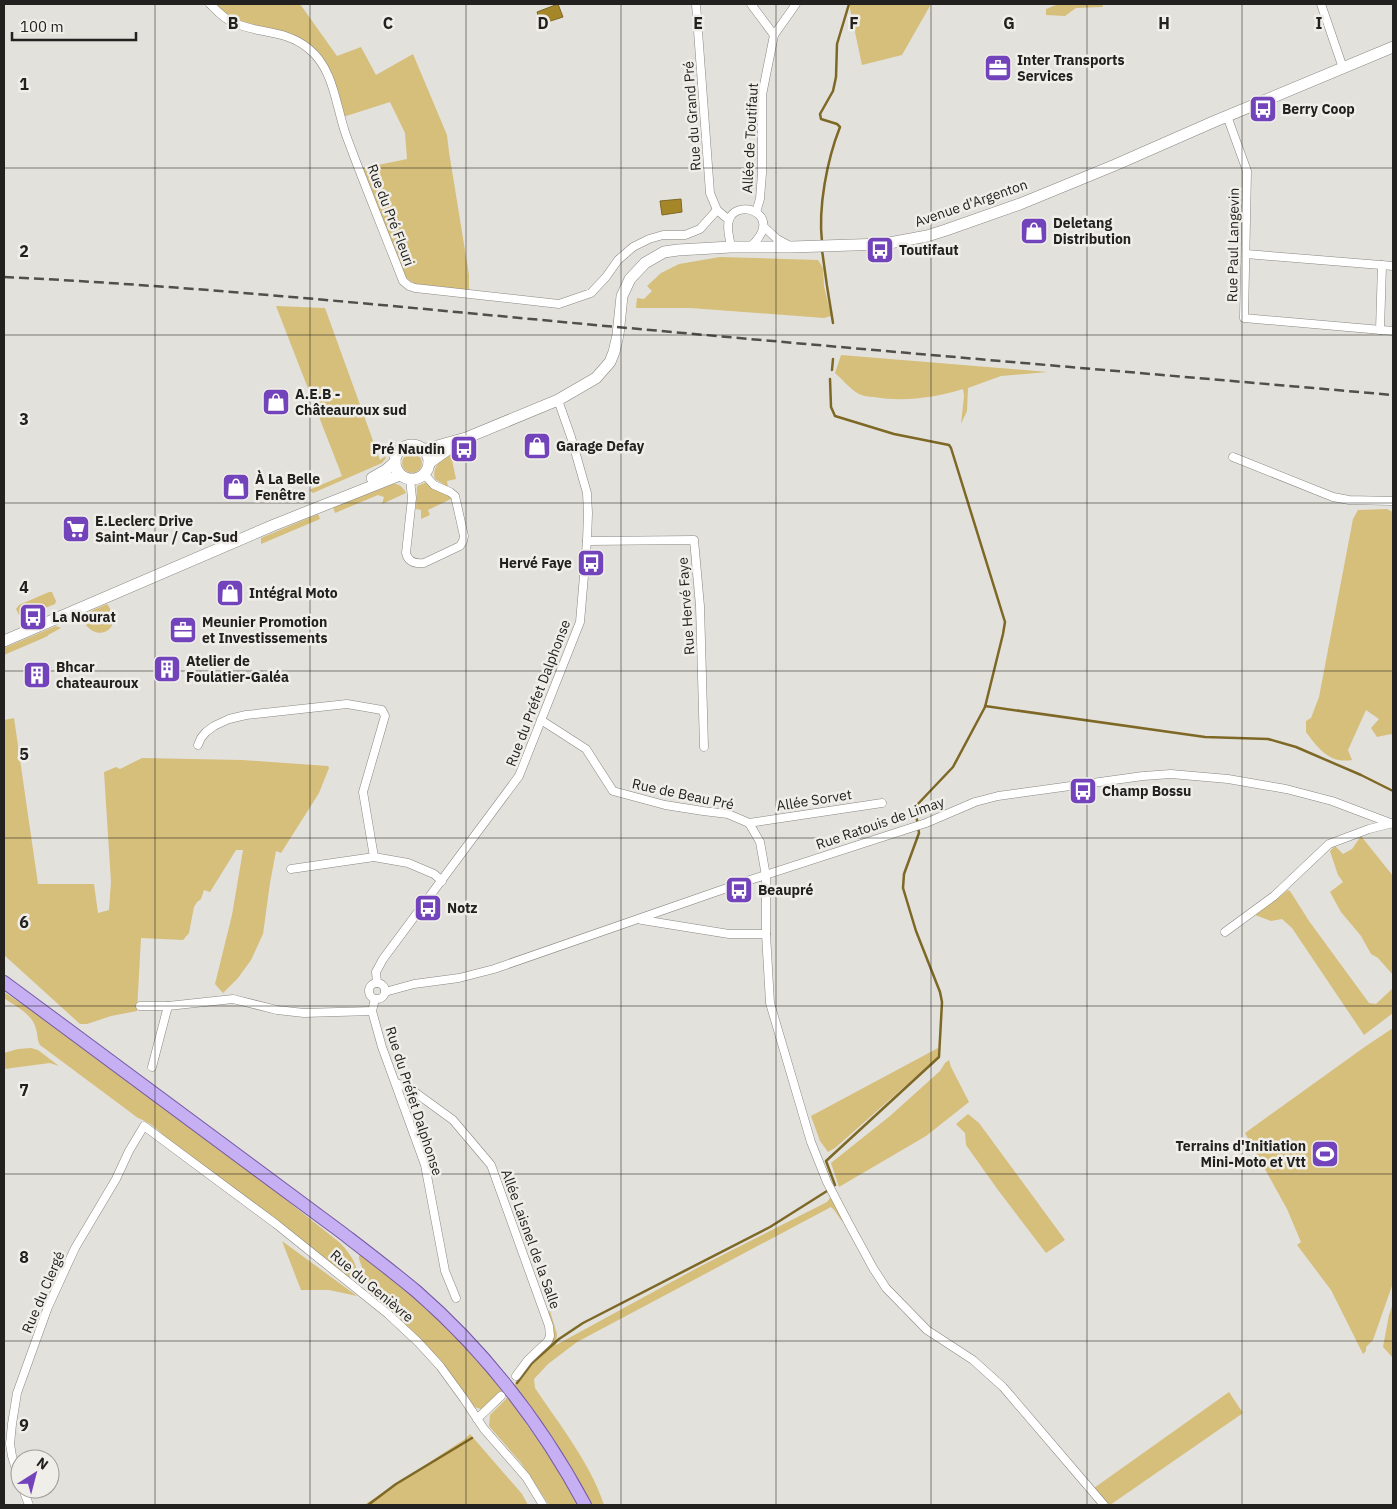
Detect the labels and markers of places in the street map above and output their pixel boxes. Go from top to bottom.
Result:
place label: Inter Transports Services [1017,51,1124,85]
office icon: Inter Transports Services [983,53,1013,83]
bus stop icon: Berry Coop [1248,94,1278,124]
place label: Berry Coop [1282,100,1355,118]
place label: Deletang Distribution [1053,214,1131,248]
shop icon: Deletang Distribution [1019,216,1049,246]
bus stop icon: Toutifaut [865,235,895,265]
place label: Toutifaut [899,241,959,259]
place label: A.E.B - Châteauroux sud [295,385,407,419]
shop icon: A.E.B - Châteauroux sud [261,387,291,417]
shop icon: Garage Defay [522,431,552,461]
bus stop icon: Pré Naudin [449,434,479,464]
place label: Garage Defay [556,437,645,455]
place label: Pré Naudin [372,440,445,458]
place label: À La Belle Fenêtre [255,469,320,504]
shop icon: À La Belle Fenêtre [221,472,251,502]
place label: E.Leclerc Drive Saint-Maur / Cap-Sud [95,512,238,546]
supermarket icon: E.Leclerc Drive Saint-Maur / Cap-Sud [61,514,91,544]
bus stop icon: Hervé Faye [576,548,606,578]
place label: Hervé Faye [499,554,572,572]
shop icon: Intégral Moto [215,578,245,608]
place label: Intégral Moto [249,584,338,602]
bus stop icon: La Nourat [18,602,48,632]
place label: La Nourat [52,608,116,626]
place label: Meunier Promotion et Investissements [202,613,327,647]
office icon: Meunier Promotion et Investissements [168,615,198,645]
place label: Atelier de Foulatier-Galéa [186,652,289,686]
building icon: Atelier de Foulatier-Galéa [152,654,182,684]
place label: Bhcar chateauroux [56,658,139,692]
building icon: Bhcar chateauroux [22,660,52,690]
bus stop icon: Champ Bossu [1068,776,1098,806]
place label: Champ Bossu [1102,782,1191,800]
bus stop icon: Beaupré [724,875,754,905]
place label: Beaupré [758,881,814,899]
bus stop icon: Notz [413,893,443,923]
place label: Notz [447,899,478,917]
place label: Terrains d'Initiation Mini-Moto et Vtt [1176,1137,1306,1171]
sports icon: Terrains d'Initiation Mini-Moto et Vtt [1310,1139,1340,1169]

